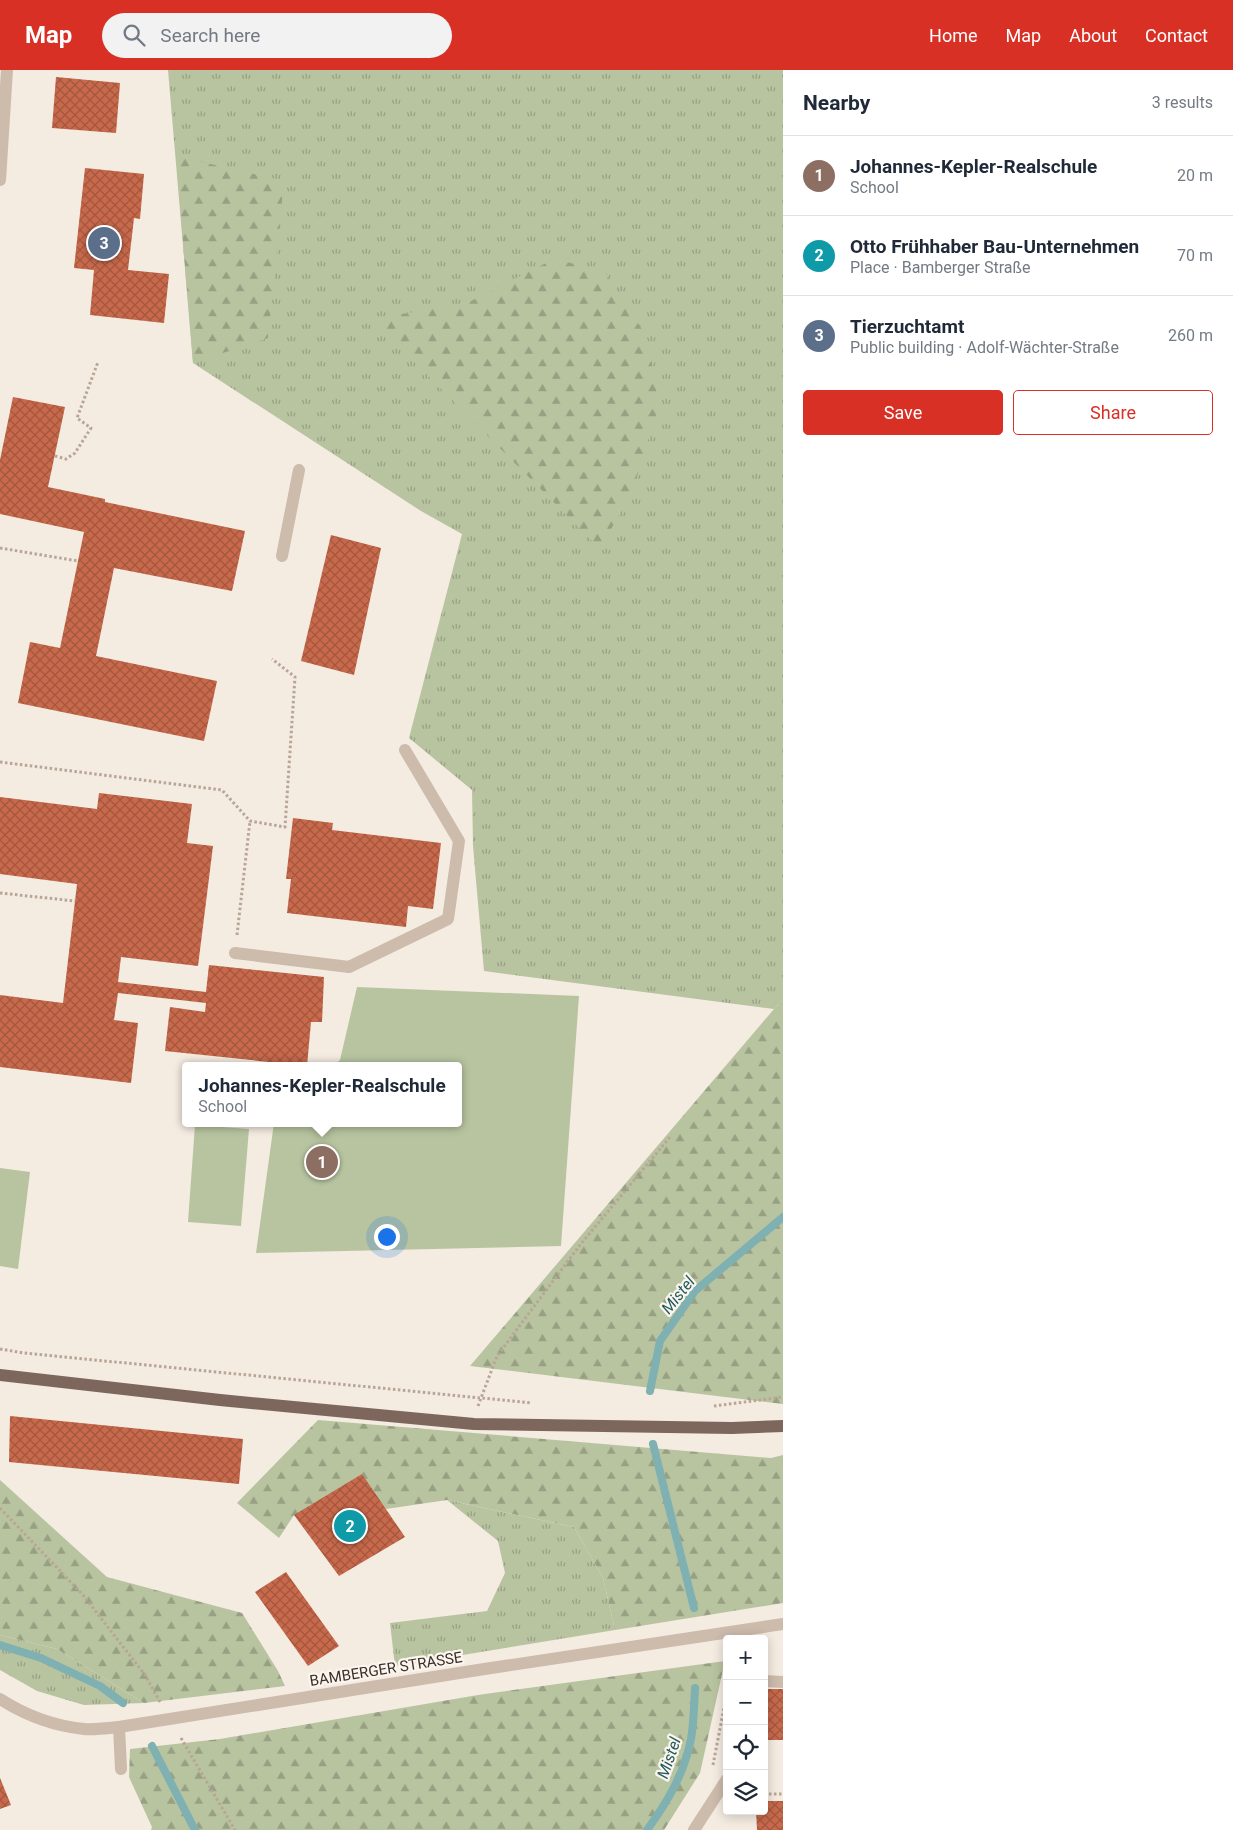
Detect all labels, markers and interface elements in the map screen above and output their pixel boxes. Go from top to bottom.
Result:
search box [102,13,452,58]
text: Map [25,21,72,49]
icon: search [120,21,148,49]
text: Search here [160,24,260,47]
text: Home [929,25,978,46]
text: Map [1006,25,1041,46]
text: About [1069,25,1117,46]
text: Contact [1145,25,1208,46]
text: Nearby [803,91,870,115]
text: 3 results [1152,93,1213,112]
text: Johannes-Kepler-Realschule [850,155,1097,178]
text: 1 [814,166,824,185]
text: 20 m [1177,166,1213,185]
text: School [850,178,899,197]
pin: 3 [88,224,120,262]
text: Otto Frühhaber Bau-Unternehmen [850,235,1139,258]
text: 2 [814,246,824,265]
text: 70 m [1177,246,1213,265]
text: Place · Bamberger Straße [850,258,1031,277]
text: Tierzuchtamt [850,315,964,338]
text: 3 [814,326,824,345]
text: 260 m [1168,326,1213,345]
text: Public building · Adolf-Wächter-Straße [850,338,1119,357]
button: Save [803,390,1003,435]
button: Share [1013,390,1213,435]
popup [182,1062,462,1127]
text: Johannes-Kepler-Realschule [198,1074,446,1097]
text: School [198,1097,247,1116]
pin: 1 [306,1143,338,1181]
your location [374,1224,400,1250]
water label: Mistel [657,1272,699,1317]
pin: 2 [334,1507,366,1545]
map controls [723,1635,768,1815]
button: + [723,1635,768,1680]
street label: BAMBERGER STRASSE [308,1648,464,1690]
button: − [723,1680,768,1725]
button: locate [723,1725,768,1770]
water label: Mistel [653,1735,685,1781]
button: layers [723,1770,768,1815]

